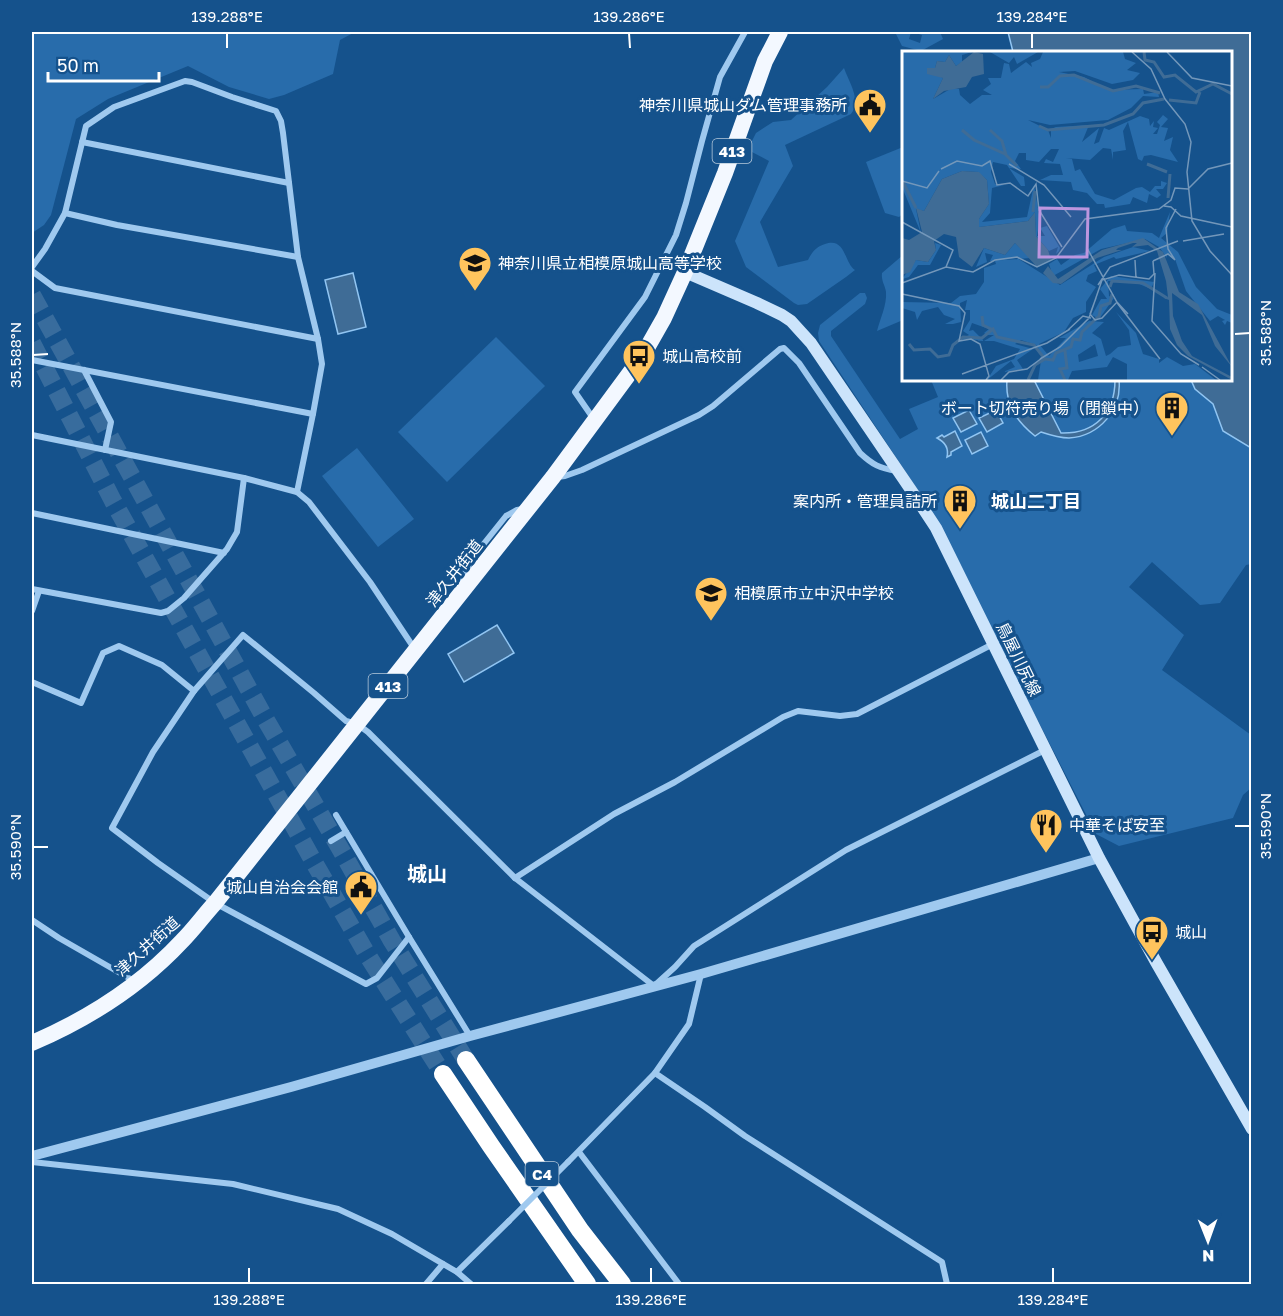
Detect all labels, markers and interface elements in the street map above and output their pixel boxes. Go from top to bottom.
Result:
text: 139.288°E [191,7,263,25]
text: 139.286°E [593,7,665,25]
text: 139.284°E [997,7,1067,25]
scale bar [48,45,159,83]
inset map [902,51,1232,381]
text: 50 m [57,54,99,76]
public building icon: 神奈川県城山ダム管理事務所 [852,87,888,134]
place label: 神奈川県城山ダム管理事務所 [639,95,847,115]
road number: 413 [712,139,752,163]
school or university icon: 神奈川県立相模原城山高等学校 [457,245,493,292]
place label: 神奈川県立相模原城山高等学校 [498,253,722,273]
text: 35.588°N [1256,300,1274,366]
text: 35.588°N [6,322,24,388]
bus stop icon: 城山高校前 [621,338,657,385]
place label: 城山高校前 [662,346,742,366]
building icon: ボート切符売り場（閉鎖中） [1154,390,1190,437]
place label: ボート切符売り場（閉鎖中） [941,398,1149,418]
building icon: 案内所・管理員詰所 [942,483,978,530]
district label: 城山二丁目 [991,490,1081,512]
place label: 案内所・管理員詰所 [793,491,937,511]
street label: 津久井街道 [421,535,487,611]
school or university icon: 相模原市立中沢中学校 [693,575,729,622]
place label: 相模原市立中沢中学校 [734,583,894,603]
street label: 鳥屋川尻線 [992,619,1046,699]
road number: 413 [368,674,408,698]
text: 35.590°N [1256,793,1274,859]
restaurant icon: 中華そば安至 [1028,807,1064,854]
text: 35.590°N [6,814,24,880]
place label: 中華そば安至 [1069,815,1165,835]
district label: 城山 [407,861,447,885]
public building icon: 城山自治会会館 [343,869,379,916]
place label: 城山自治会会館 [226,877,338,897]
street label: 津久井街道 [111,912,183,980]
bus stop icon: 城山 [1134,914,1170,961]
place label: 城山 [1175,922,1207,942]
road number: C4 [526,1162,558,1186]
north arrow [1178,1211,1238,1271]
text: N [1202,1246,1215,1266]
text: 139.288°E [213,1290,285,1308]
text: 139.286°E [615,1290,687,1308]
text: 139.284°E [1018,1290,1088,1308]

